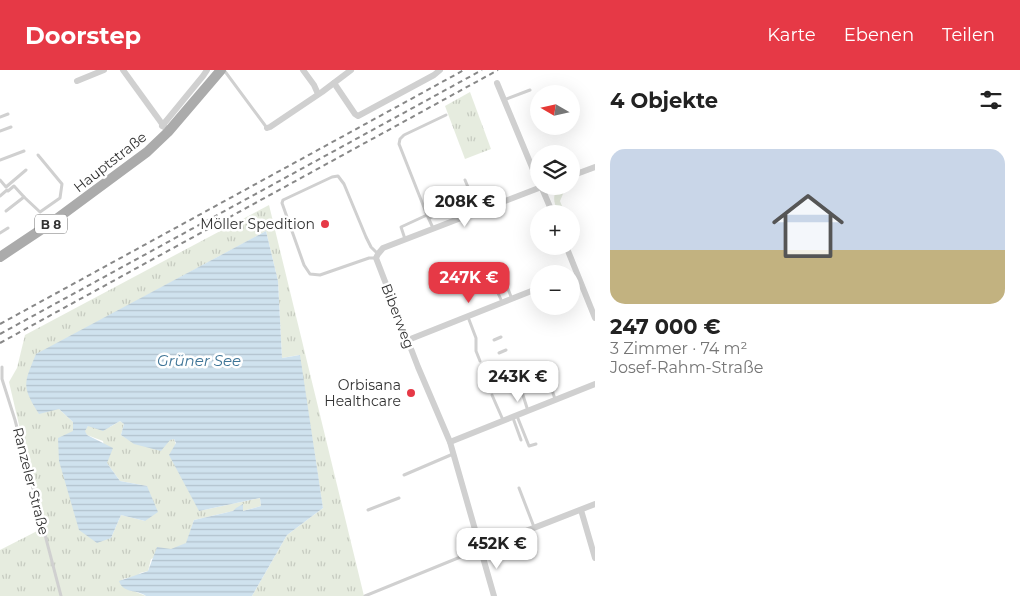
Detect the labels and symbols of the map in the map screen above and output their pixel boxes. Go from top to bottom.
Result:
north arrow [530,85,580,135]
street label: Hauptstraße [70,128,150,196]
pin: 208K € [424,186,506,228]
road number: B 8 [35,214,67,234]
place label: Möller Spedition [200,215,315,233]
marker: Möller Spedition [319,218,331,230]
pin: 247K € [428,262,510,304]
street label: Biberweg [377,281,419,351]
water label: Grüner See [157,351,241,370]
pin: 243K € [477,360,559,403]
place label: Orbisana Healthcare [324,376,401,410]
marker: Orbisana Healthcare [405,387,417,399]
street label: Ranzeler Straße [9,425,53,537]
pin: 452K € [456,528,538,570]

